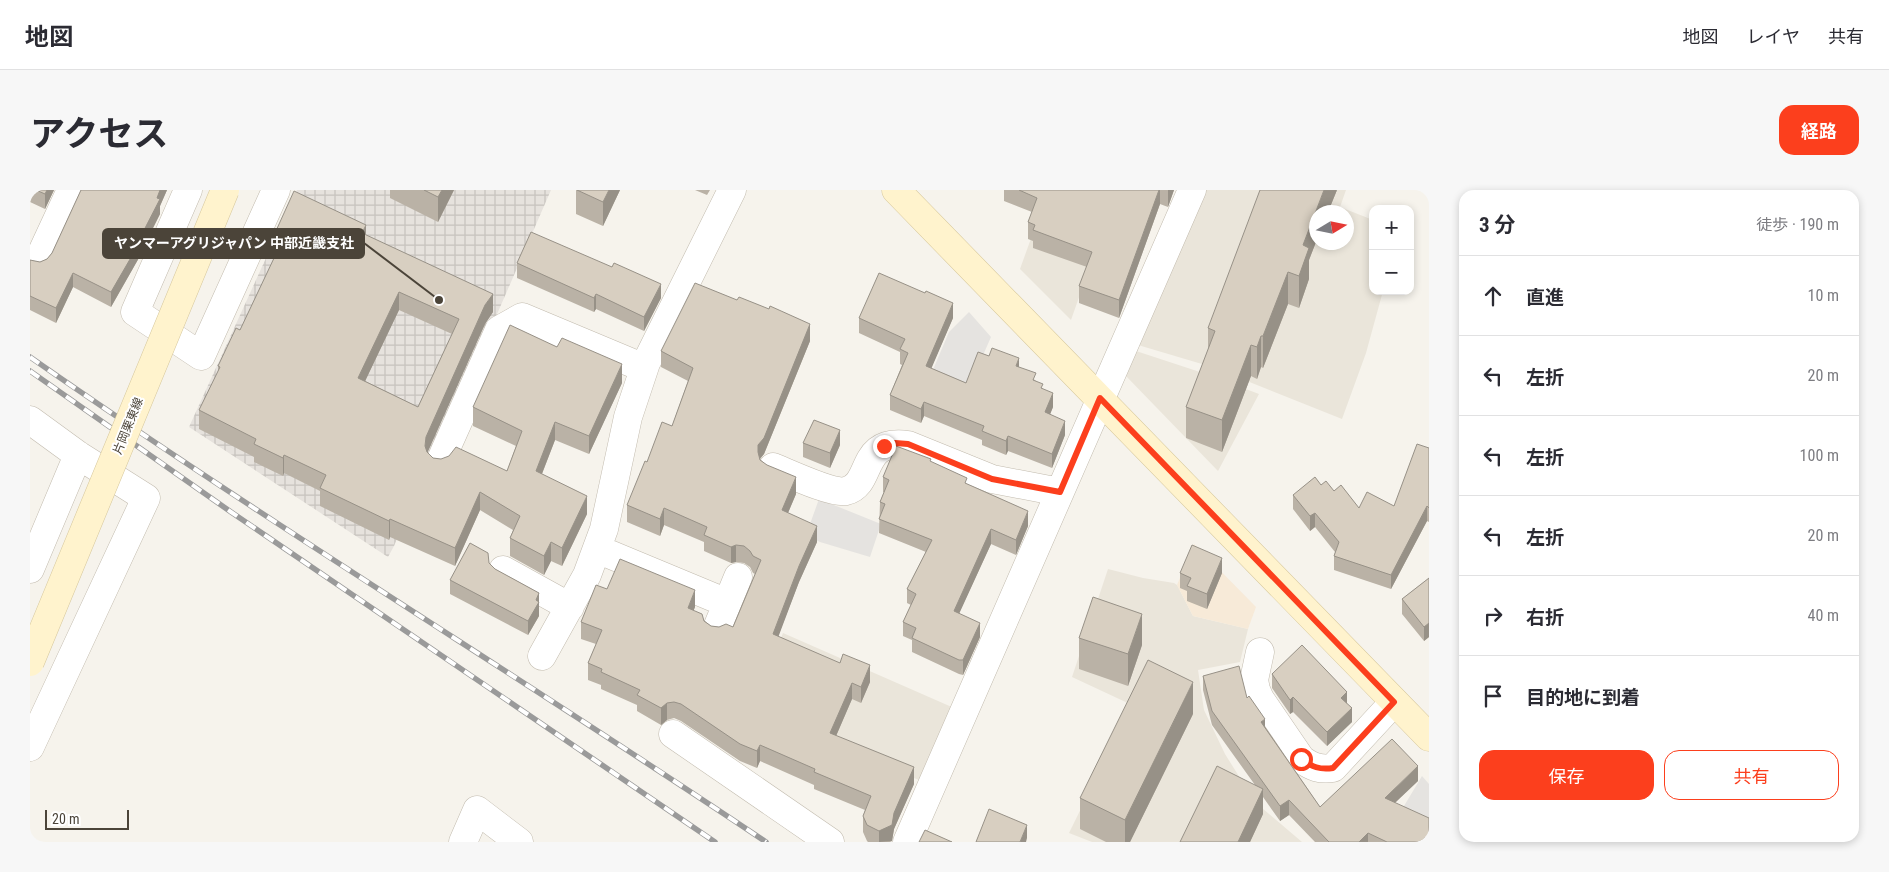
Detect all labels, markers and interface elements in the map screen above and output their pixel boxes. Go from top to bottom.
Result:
text: 地図 [25,23,73,51]
text: 地図 [1683,26,1719,47]
text: レイヤ [1747,26,1800,47]
text: 共有 [1828,26,1864,47]
button: 経路 [1779,105,1859,155]
text: アクセス [30,114,168,155]
north arrow [1309,205,1354,250]
map controls [1369,205,1414,295]
button: + [1369,205,1414,250]
text: 3 分 [1479,213,1515,237]
text: 徒歩 · 190 m [1756,215,1839,234]
callout: ヤンマーアグリジャパン 中部近畿支社 [103,229,364,258]
text: ヤンマーアグリジャパン 中部近畿支社 [114,235,354,251]
button: − [1369,250,1414,295]
icon: ahead [1479,282,1507,310]
text: 直進 [1526,286,1564,309]
text: 10 m [1807,286,1839,305]
icon: left [1479,362,1507,390]
text: 左折 [1526,366,1564,389]
text: 20 m [1807,366,1839,385]
street label: 片岡栗東線 [110,396,146,456]
route end [873,435,896,458]
icon: left [1479,442,1507,470]
text: 左折 [1526,446,1564,469]
text: 100 m [1800,446,1839,465]
icon: left [1479,522,1507,550]
text: 左折 [1526,526,1564,549]
text: 20 m [1807,526,1839,545]
icon: right [1479,602,1507,630]
text: 右折 [1526,606,1564,629]
text: 40 m [1807,606,1839,625]
icon: arrive [1479,682,1507,710]
text: 目的地に到着 [1526,686,1640,709]
route start [1290,748,1313,771]
button: 保存 [1479,750,1654,800]
button: 共有 [1664,750,1839,800]
scale bar [45,807,129,830]
text: 20 m [52,811,80,827]

